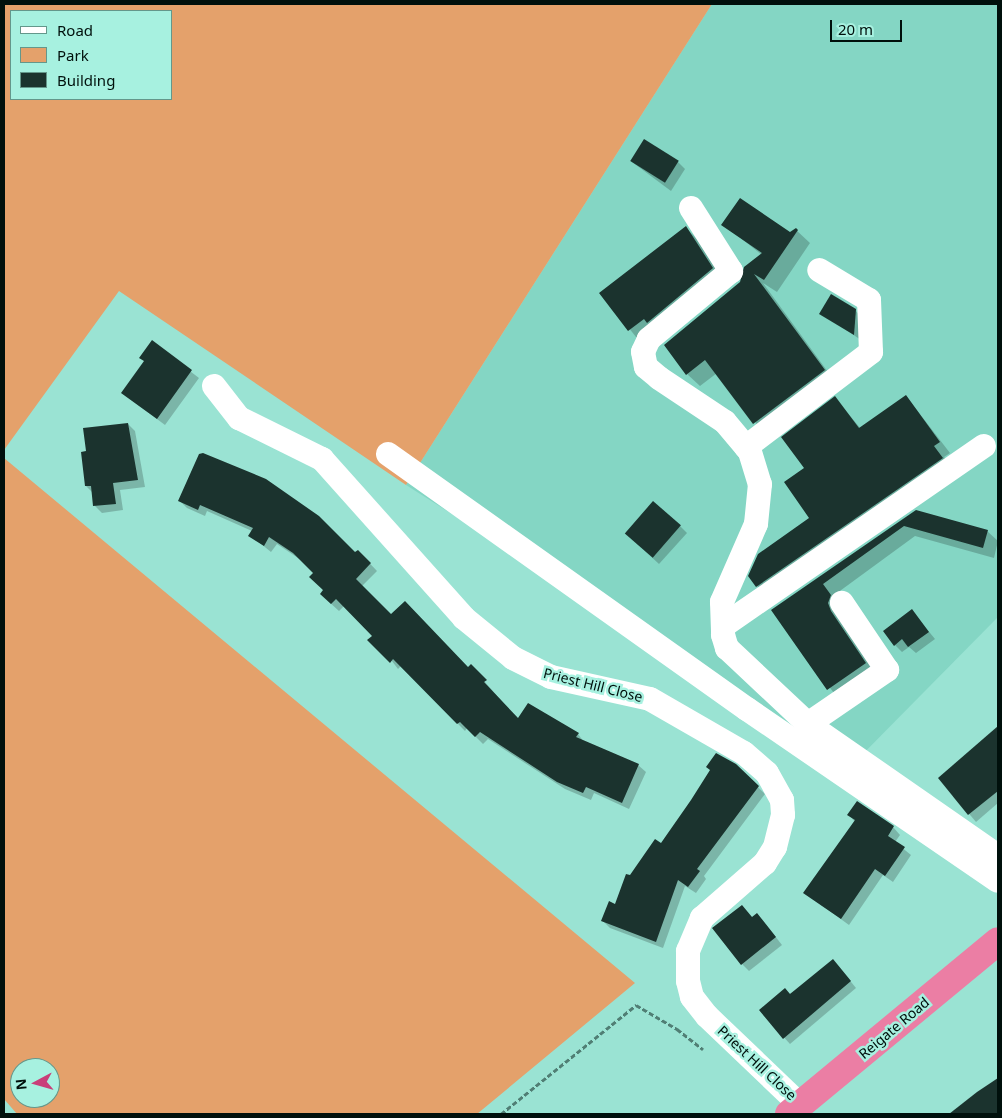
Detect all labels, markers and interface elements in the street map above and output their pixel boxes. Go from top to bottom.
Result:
legend [10,10,172,100]
scale bar [832,10,904,42]
text: 20 m [838,19,873,39]
text: Road [57,20,93,40]
text: Park [57,45,89,65]
text: Building [57,70,115,90]
street label: Priest Hill Close [542,665,644,705]
street label: Reigate Road [855,994,933,1062]
street label: Priest Hill Close [714,1022,800,1104]
north arrow [10,1058,60,1108]
text: N [11,1078,31,1091]

